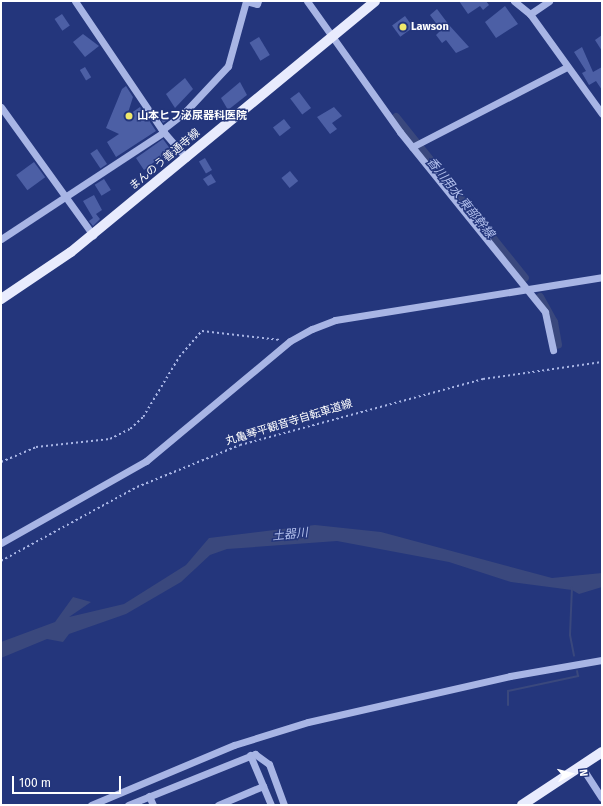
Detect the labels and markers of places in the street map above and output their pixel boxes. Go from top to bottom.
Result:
place label: Lawson [411,20,449,34]
marker: Lawson [398,22,408,32]
place label: 山本ヒフ泌尿器科医院 [137,109,247,123]
marker: 山本ヒフ泌尿器科医院 [124,111,134,121]

